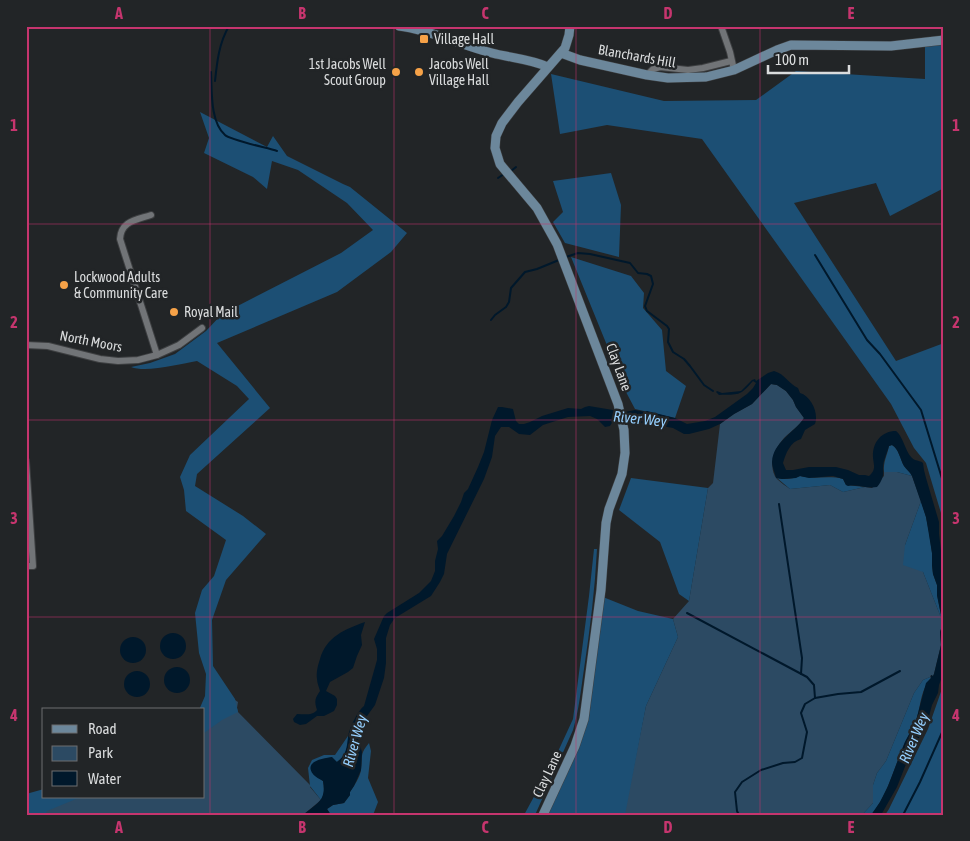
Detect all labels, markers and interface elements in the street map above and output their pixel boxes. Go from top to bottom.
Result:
text: A [114,4,123,22]
text: B [298,4,306,22]
text: C [481,4,489,22]
text: D [664,4,673,22]
text: E [848,4,855,22]
place label: Village Hall [434,31,494,47]
marker: Village Hall [418,33,430,45]
street label: Blanchards Hill [597,41,677,71]
scale bar [768,42,849,74]
text: 100 m [775,51,809,68]
place label: 1st Jacobs Well Scout Group [309,56,386,88]
place label: Jacobs Well Village Hall [429,56,489,88]
marker: 1st Jacobs Well Scout Group [390,66,402,78]
marker: Jacobs Well Village Hall [413,66,425,78]
text: 1 [10,116,18,134]
text: 1 [952,116,960,134]
place label: Lockwood Adults & Community Care [74,269,168,301]
marker: Lockwood Adults & Community Care [58,279,70,291]
place label: Royal Mail [184,304,238,320]
marker: Royal Mail [168,306,180,318]
text: 2 [10,313,18,331]
text: 2 [952,313,960,331]
street label: North Moors [58,327,124,355]
street label: Clay Lane [603,341,635,393]
water label: River Wey [613,407,668,430]
text: 3 [10,509,18,527]
text: 3 [952,509,960,527]
text: 4 [9,706,18,724]
text: 4 [951,706,960,724]
legend [42,708,205,798]
water label: River Wey [895,709,932,766]
water label: River Wey [339,712,370,769]
text: Road [88,720,117,737]
text: Park [88,744,113,761]
street label: Clay Lane [529,748,565,800]
text: Water [88,770,121,787]
text: A [114,818,123,836]
text: B [298,818,306,836]
text: C [481,818,489,836]
text: D [664,818,673,836]
text: E [848,818,855,836]

